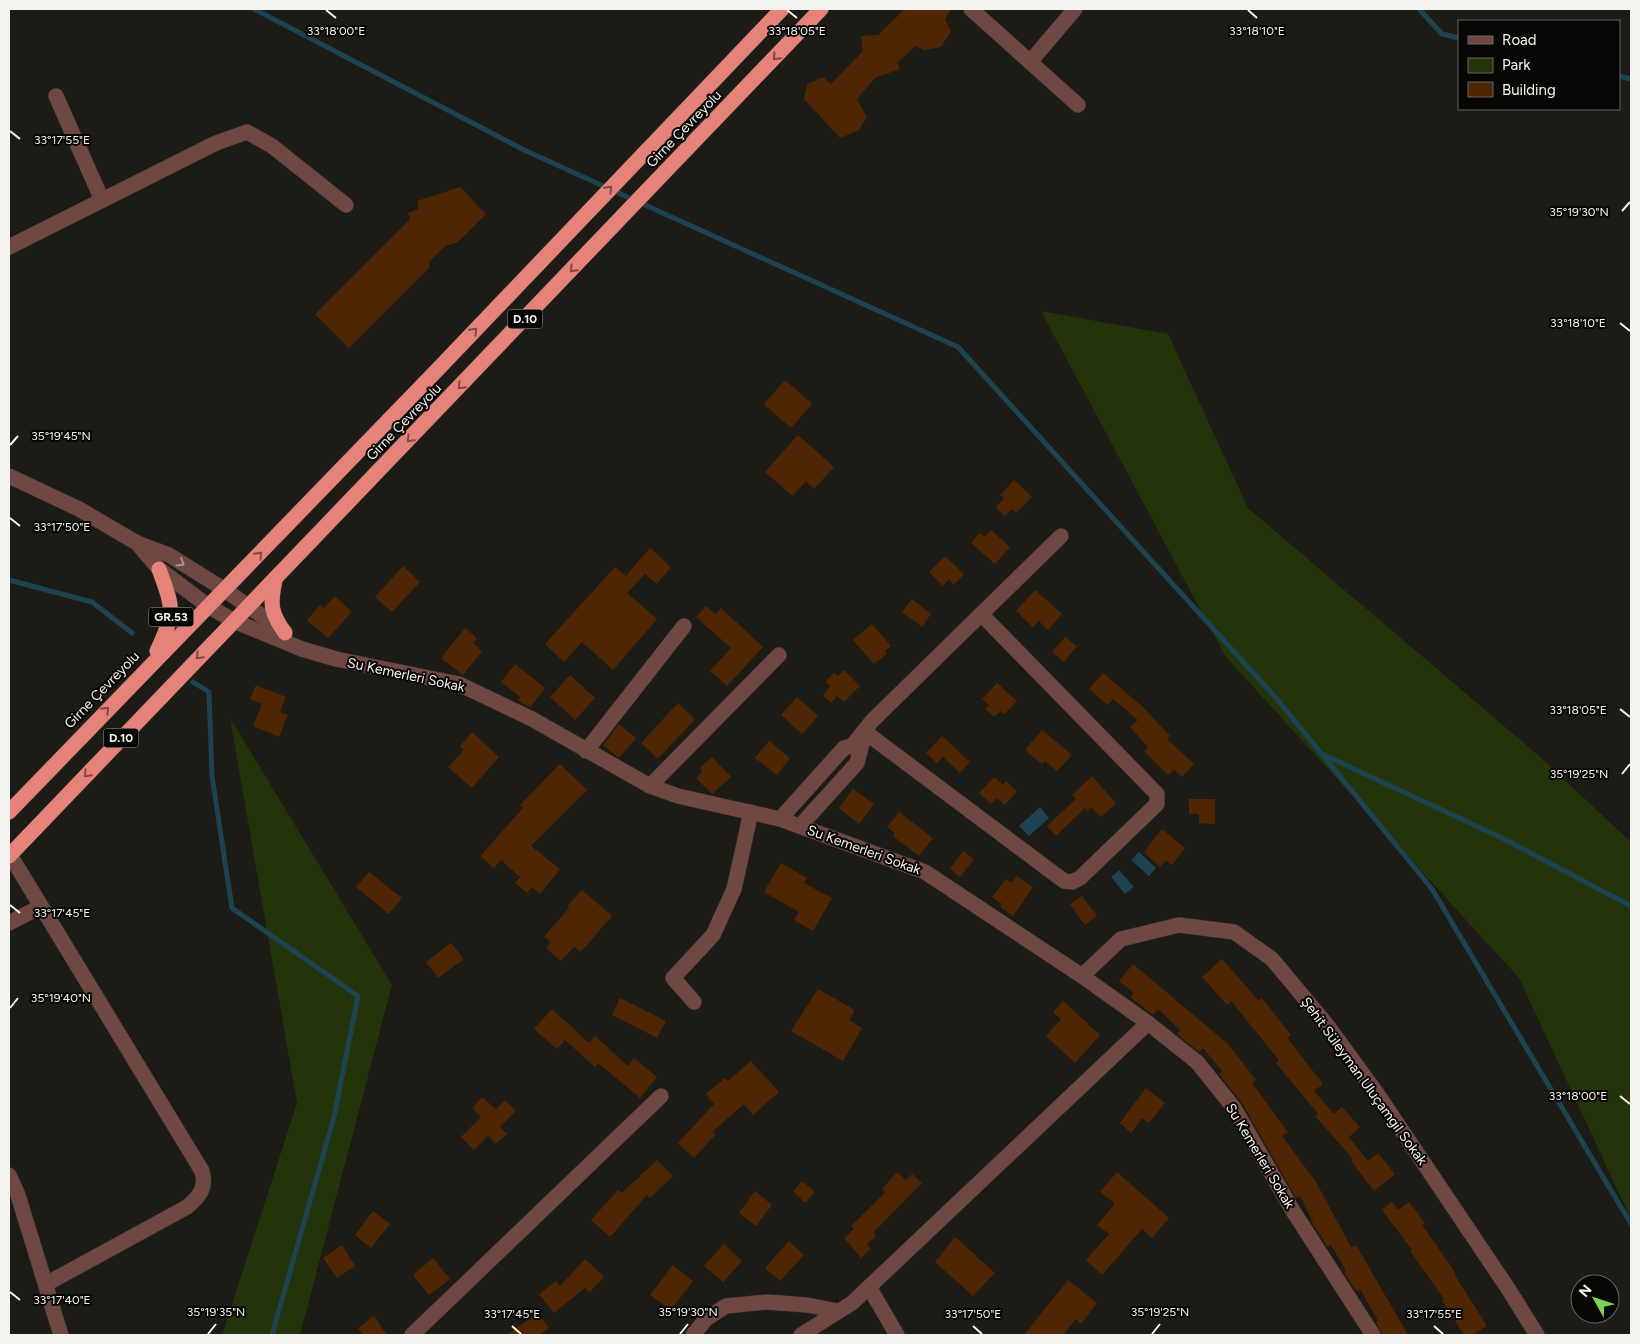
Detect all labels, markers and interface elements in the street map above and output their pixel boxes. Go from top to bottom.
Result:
legend [1458,20,1620,110]
text: 33°18'00"E [307,24,365,38]
text: 33°18'05"E [768,24,826,38]
text: 33°18'10"E [1229,24,1285,38]
text: Road [1502,31,1537,49]
one-way arrow [773,52,782,61]
text: Park [1502,56,1531,74]
text: Building [1502,81,1556,99]
street label: Girne Çevreyolu [643,87,725,171]
text: 33°17'55"E [34,133,90,147]
one-way arrow [603,186,612,195]
text: 35°19'30"N [1549,205,1609,219]
one-way arrow [570,263,579,272]
road number: D.10 [508,310,542,328]
text: 33°18'10"E [1550,316,1606,330]
one-way arrow [468,328,477,337]
street label: Girne Çevreyolu [363,380,445,464]
one-way arrow [458,381,467,390]
text: 35°19'45"N [31,429,91,443]
one-way arrow [407,434,416,443]
text: 33°17'50"E [34,520,90,534]
one-way arrow [253,551,262,560]
one-way arrow [176,556,185,566]
road number: GR.53 [148,608,194,626]
street label: Girne Çevreyolu [61,648,143,732]
one-way arrow [196,650,205,659]
street label: Su Kemerleri Sokak [346,654,466,696]
text: 33°18'05"E [1549,703,1607,717]
one-way arrow [100,706,109,715]
road number: D.10 [104,728,138,748]
text: 35°19'25"N [1550,767,1608,781]
one-way arrow [84,768,93,777]
street label: Su Kemerleri Sokak [805,822,923,879]
text: 33°17'45"E [34,906,90,920]
text: 35°19'40"N [31,991,91,1005]
street label: Şehit Süleyman Uluçamgil Sokak [1297,994,1431,1168]
text: 33°18'00"E [1549,1089,1607,1103]
street label: Su Kemerleri Sokak [1222,1100,1298,1212]
north arrow [1570,1274,1620,1324]
text: N [1575,1281,1595,1301]
text: 33°17'40"E [33,1293,91,1307]
text: 35°19'35"N [187,1305,245,1319]
text: 35°19'30"N [658,1305,718,1319]
text: 35°19'25"N [1131,1305,1189,1319]
text: 33°17'45"E [484,1307,540,1321]
text: 33°17'50"E [945,1307,1001,1321]
text: 33°17'55"E [1406,1307,1462,1321]

